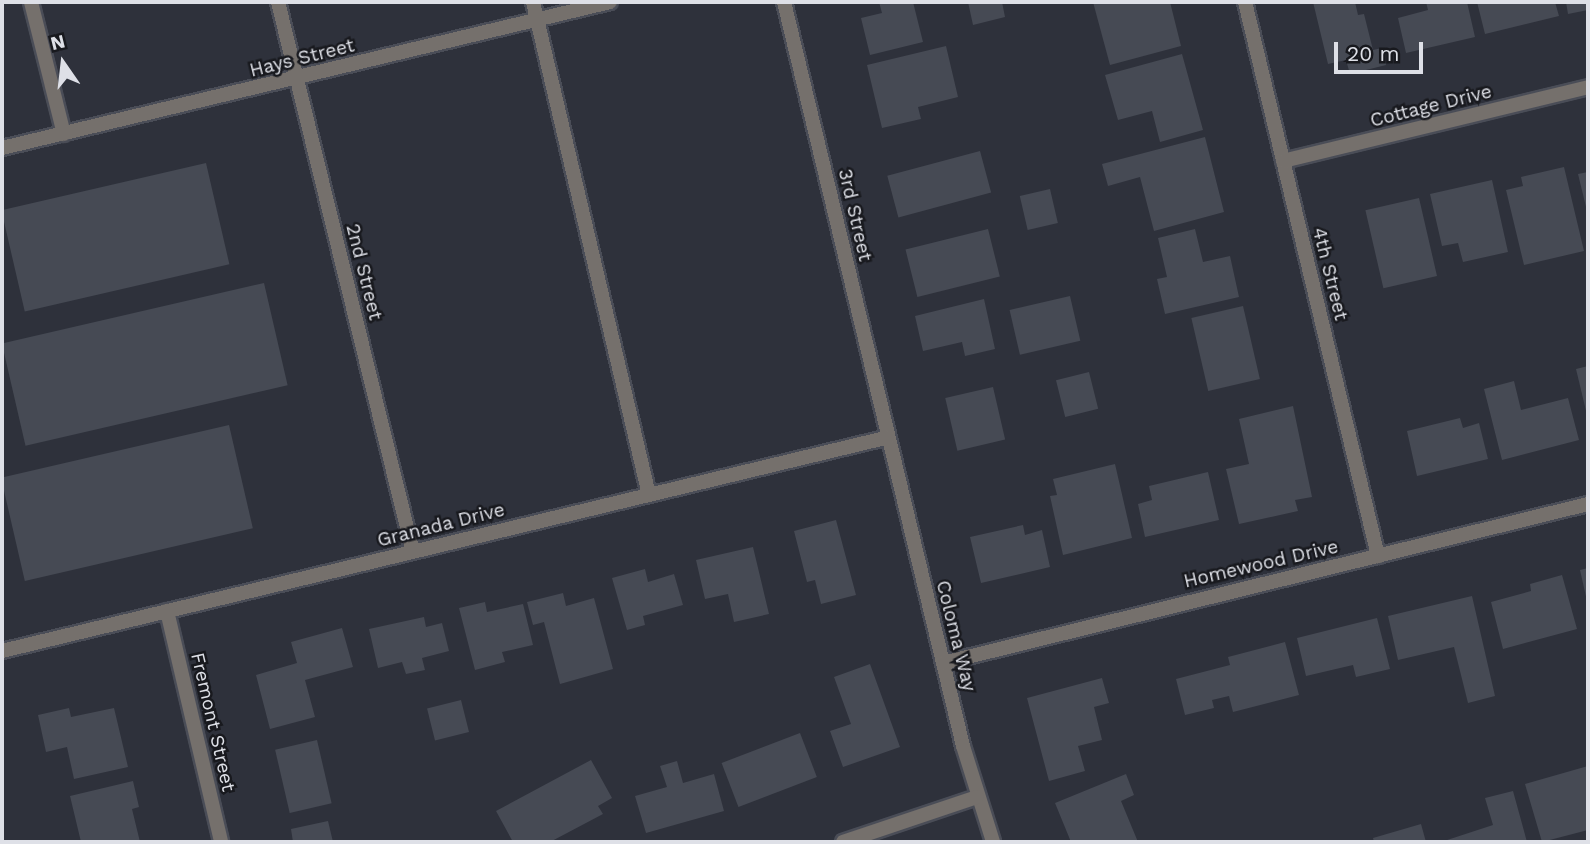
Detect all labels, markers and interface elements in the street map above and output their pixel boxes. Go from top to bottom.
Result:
north arrow [28,28,98,98]
scale bar [1338,28,1427,72]
text: N [48,29,67,55]
street label: Hays Street [247,34,357,82]
text: 20 m [1347,41,1399,66]
street label: Cottage Drive [1368,80,1494,132]
street label: 3rd Street [833,167,877,263]
street label: 2nd Street [341,221,387,323]
street label: 4th Street [1307,225,1353,323]
street label: Granada Drive [375,498,507,552]
street label: Homewood Drive [1181,535,1341,593]
street label: Coloma Way [931,578,981,694]
street label: Fremont Street [186,650,240,794]

